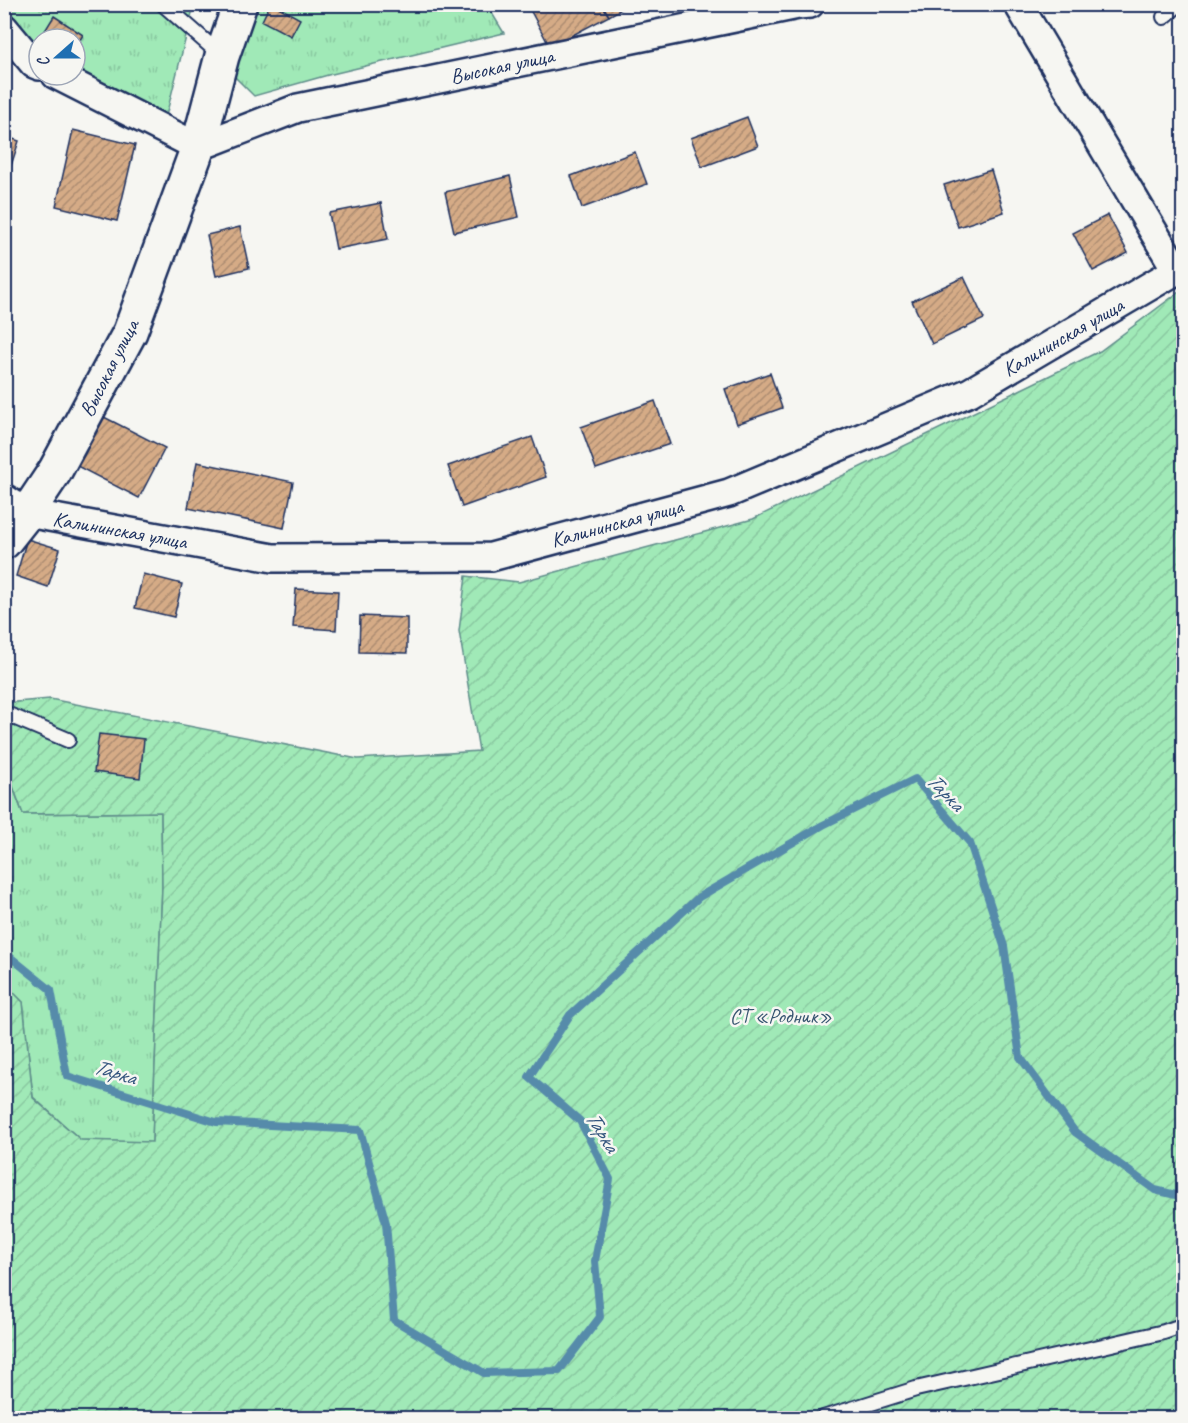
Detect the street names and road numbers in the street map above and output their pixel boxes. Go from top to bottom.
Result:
street label: Высокая улица [448,42,559,90]
street label: Калининская улица [998,291,1130,382]
street label: Высокая улица [73,313,146,421]
street label: Калининская улица [548,493,687,553]
street label: Калининская улица [51,505,191,555]

